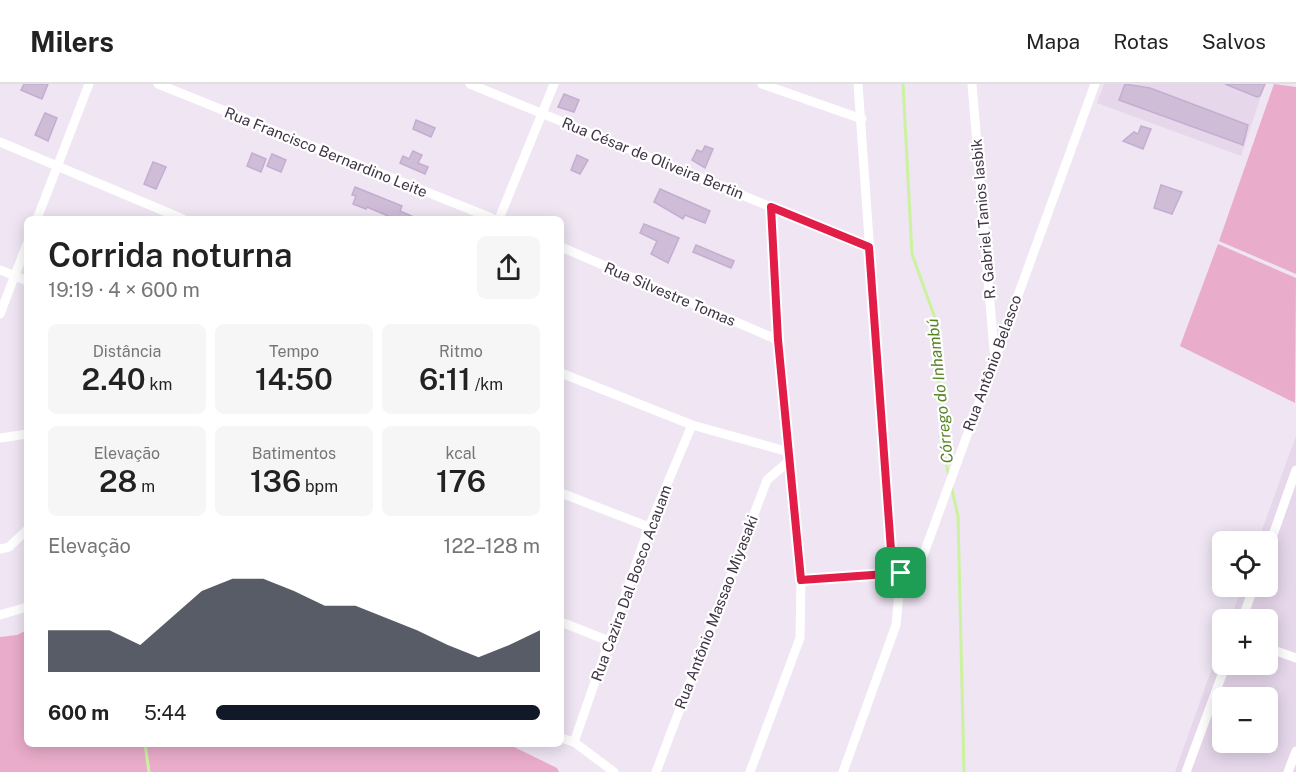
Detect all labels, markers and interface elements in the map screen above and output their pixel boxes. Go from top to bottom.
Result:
text: Milers [30,25,114,58]
text: Mapa [1026,29,1080,54]
text: Rotas [1113,29,1169,54]
text: Salvos [1202,29,1266,54]
street label: Rua Francisco Bernardino Leite [222,103,430,201]
street label: Rua César de Oliveira Bertin [560,114,746,202]
street label: R. Gabriel Tanios Iasbik [968,138,998,300]
text: Corrida noturna [48,236,293,274]
button: share [477,236,540,299]
street label: Rua Silvestre Tomas [602,259,738,329]
text: 19:19 · 4 × 600 m [48,278,200,302]
street label: Rua Antônio Belasco [959,293,1025,433]
water label: Córrego do Inhambú [923,318,957,464]
text: Distância [93,342,161,361]
text: Tempo [269,342,319,361]
text: Ritmo [439,342,483,361]
text: 2.40 [82,361,146,397]
text: 14:50 [255,361,333,397]
text: 6:11 [419,361,471,397]
text: km [146,375,172,394]
text: /km [471,375,503,394]
text: Elevação [94,444,160,463]
text: Batimentos [252,444,336,463]
text: kcal [446,444,476,463]
text: 28 [99,463,137,499]
text: 136 [250,463,301,499]
text: 176 [436,463,486,499]
text: m [137,477,155,496]
text: bpm [301,477,338,496]
street label: Rua Cazira Dal Bosco Acauam [588,483,674,683]
street label: Rua Antônio Massao Miyasaki [671,513,761,711]
map controls [1212,531,1278,753]
button: locate [1212,531,1278,597]
text: Elevação [48,534,131,558]
text: 122–128 m [443,534,540,558]
pin [875,547,926,598]
icon: arrive [884,556,917,589]
button: + [1212,609,1278,675]
button: − [1212,687,1278,753]
text: 600 m [48,701,109,725]
text: 5:44 [144,701,186,725]

